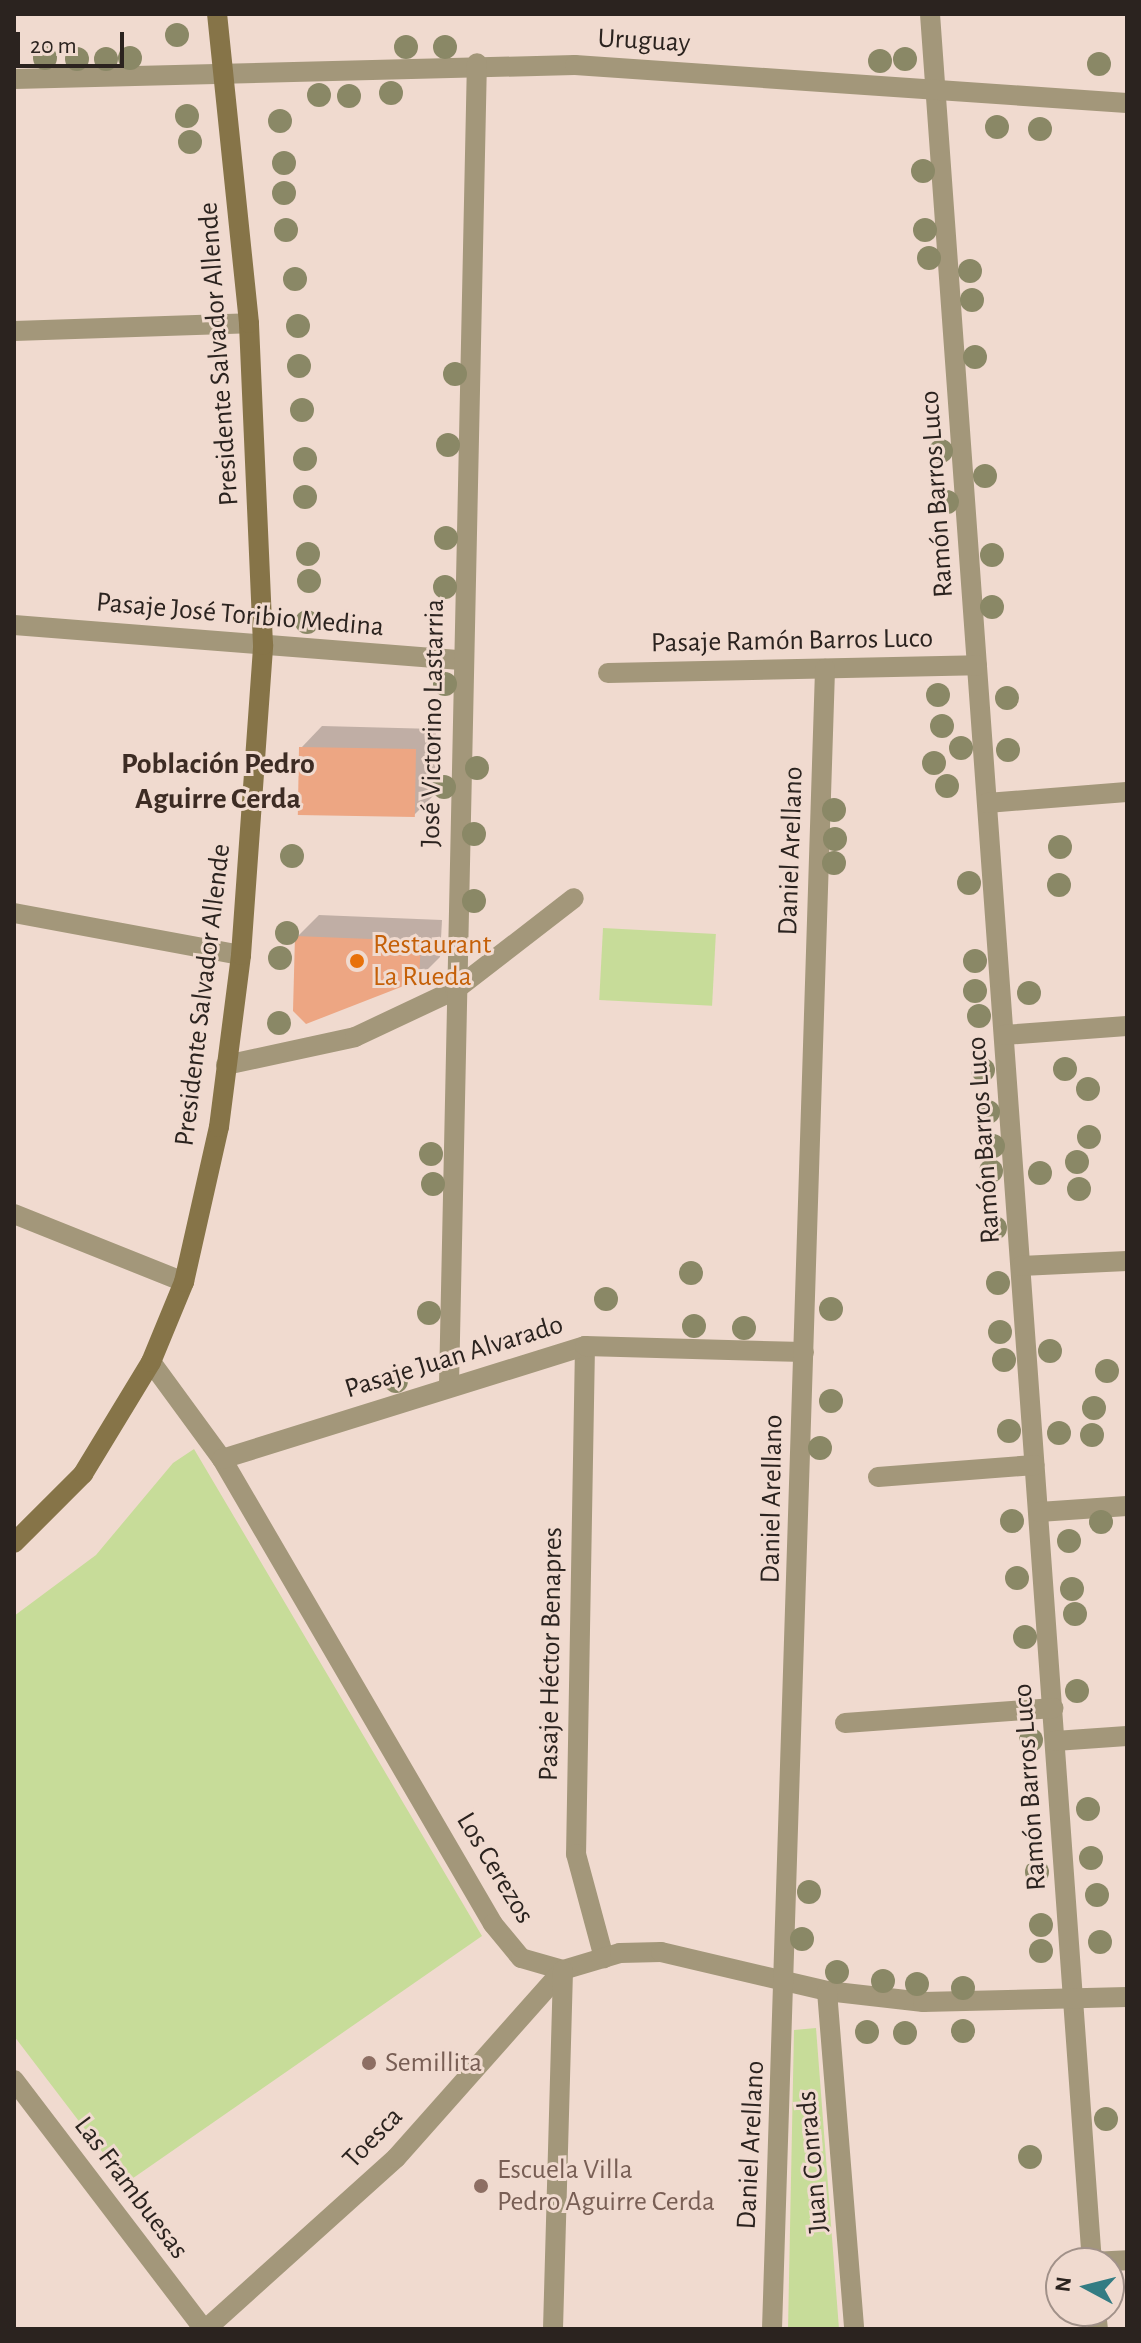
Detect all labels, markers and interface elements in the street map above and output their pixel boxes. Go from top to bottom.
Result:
scale bar [20,16,128,66]
street label: Uruguay [597,22,691,60]
text: 20 m [30,34,77,58]
street label: Presidente Salvador Allende [192,201,246,507]
street label: Ramón Barros Luco [913,389,961,599]
street label: Pasaje José Toribio Medina [95,586,385,644]
street label: José Victorino Lastarria [414,599,452,847]
street label: Pasaje Ramón Barros Luco [650,622,934,660]
district label: Población Pedro Aguirre Cerda [121,746,315,816]
street label: Daniel Arellano [771,766,811,936]
street label: Presidente Salvador Allende [168,842,238,1148]
place label: Restaurant La Rueda [373,928,491,994]
marker: Restaurant La Rueda [348,952,366,970]
street label: Ramón Barros Luco [960,1035,1008,1245]
street label: Pasaje Juan Alvarado [341,1308,567,1406]
street label: Daniel Arellano [754,1414,790,1584]
street label: Pasaje Héctor Benapres [532,1527,570,1781]
street label: Ramón Barros Luco [1006,1682,1054,1892]
street label: Los Cerezos [449,1806,541,1930]
place label: Semillita [385,2046,482,2080]
marker: Semillita [360,2054,378,2072]
street label: Daniel Arellano [730,2060,772,2230]
street label: Juan Conrads [790,2090,836,2234]
street label: Toesca [336,2100,410,2176]
street label: Las Frambuesas [67,2110,195,2266]
place label: Escuela Villa Pedro Aguirre Cerda [497,2153,715,2219]
marker: Escuela Villa Pedro Aguirre Cerda [472,2177,490,2195]
north arrow [1045,2247,1125,2327]
text: N [1051,2275,1075,2293]

